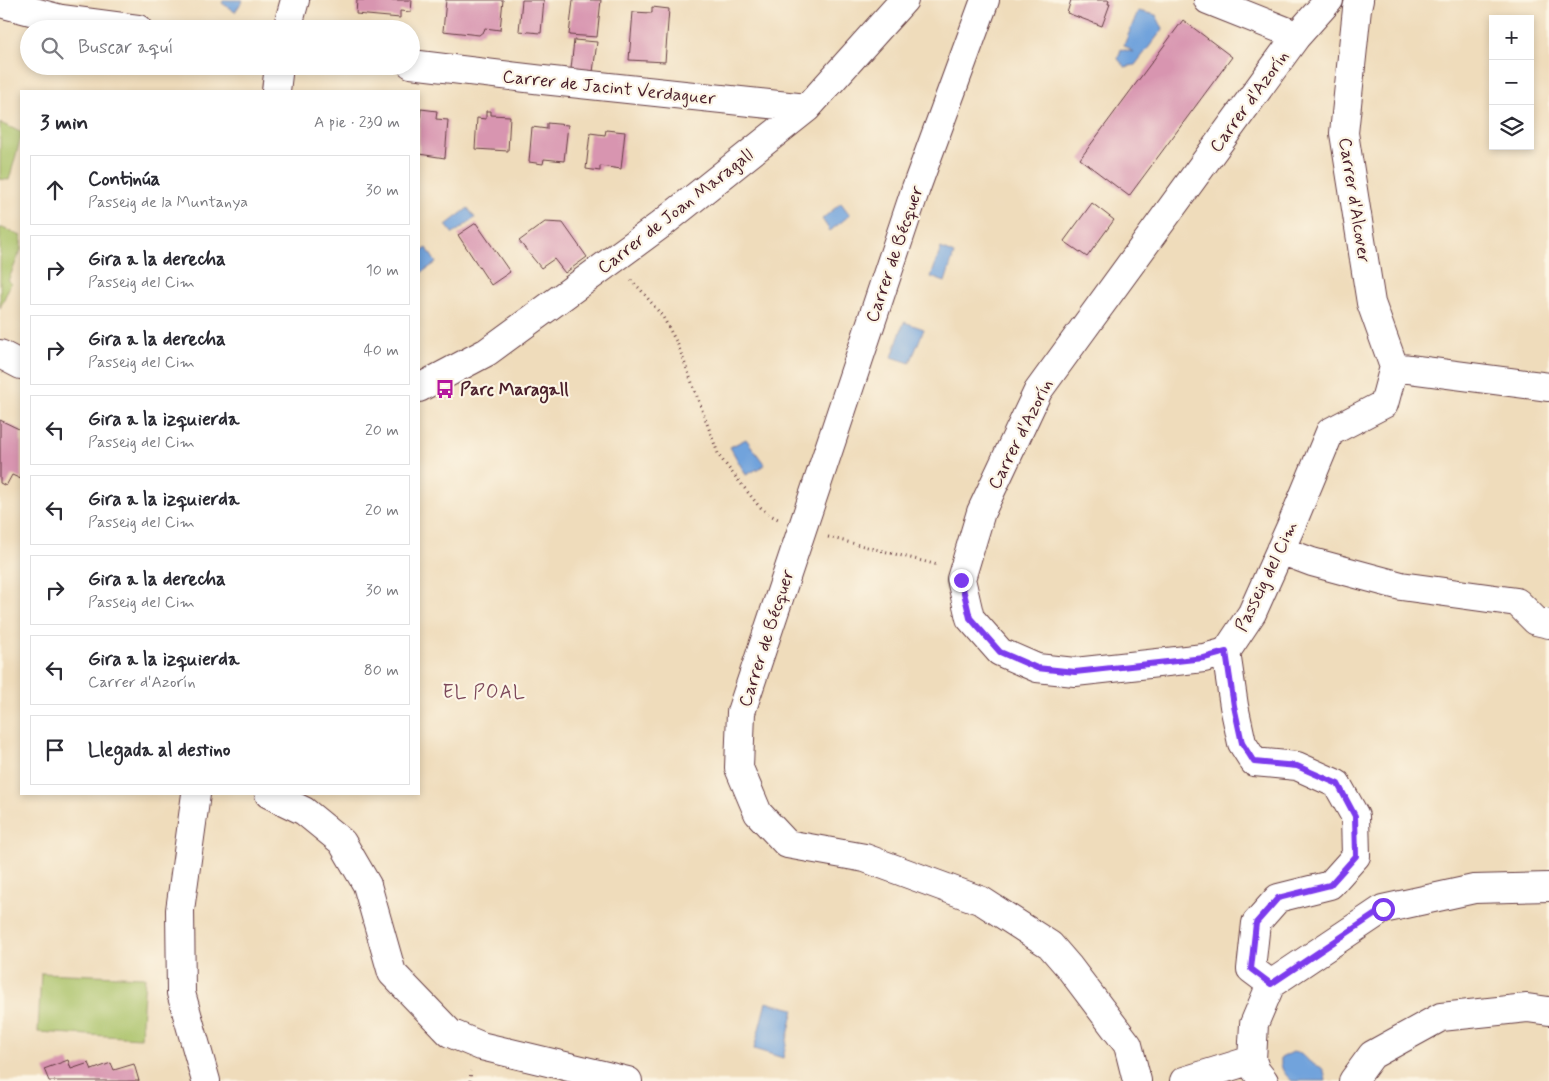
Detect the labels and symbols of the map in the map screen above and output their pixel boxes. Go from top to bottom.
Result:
street label: Carrer d'Azorín [1205,46,1295,158]
street label: Carrer de Jacint Verdaguer [501,65,717,111]
street label: Carrer d'Alcover [1332,136,1376,265]
street label: Carrer de Joan Maragall [593,143,758,280]
street label: Carrer de Bécquer [860,182,930,326]
street label: Carrer d'Azorín [983,375,1059,494]
bus stop icon: Parc Maragall [434,378,456,400]
place label: Parc Maragall [460,378,569,404]
street label: Passeig del Cim [1230,517,1304,636]
street label: Carrer de Bécquer [733,566,801,710]
route end [950,569,973,592]
district label: EL POAL [442,680,526,705]
route start [1372,898,1395,921]

